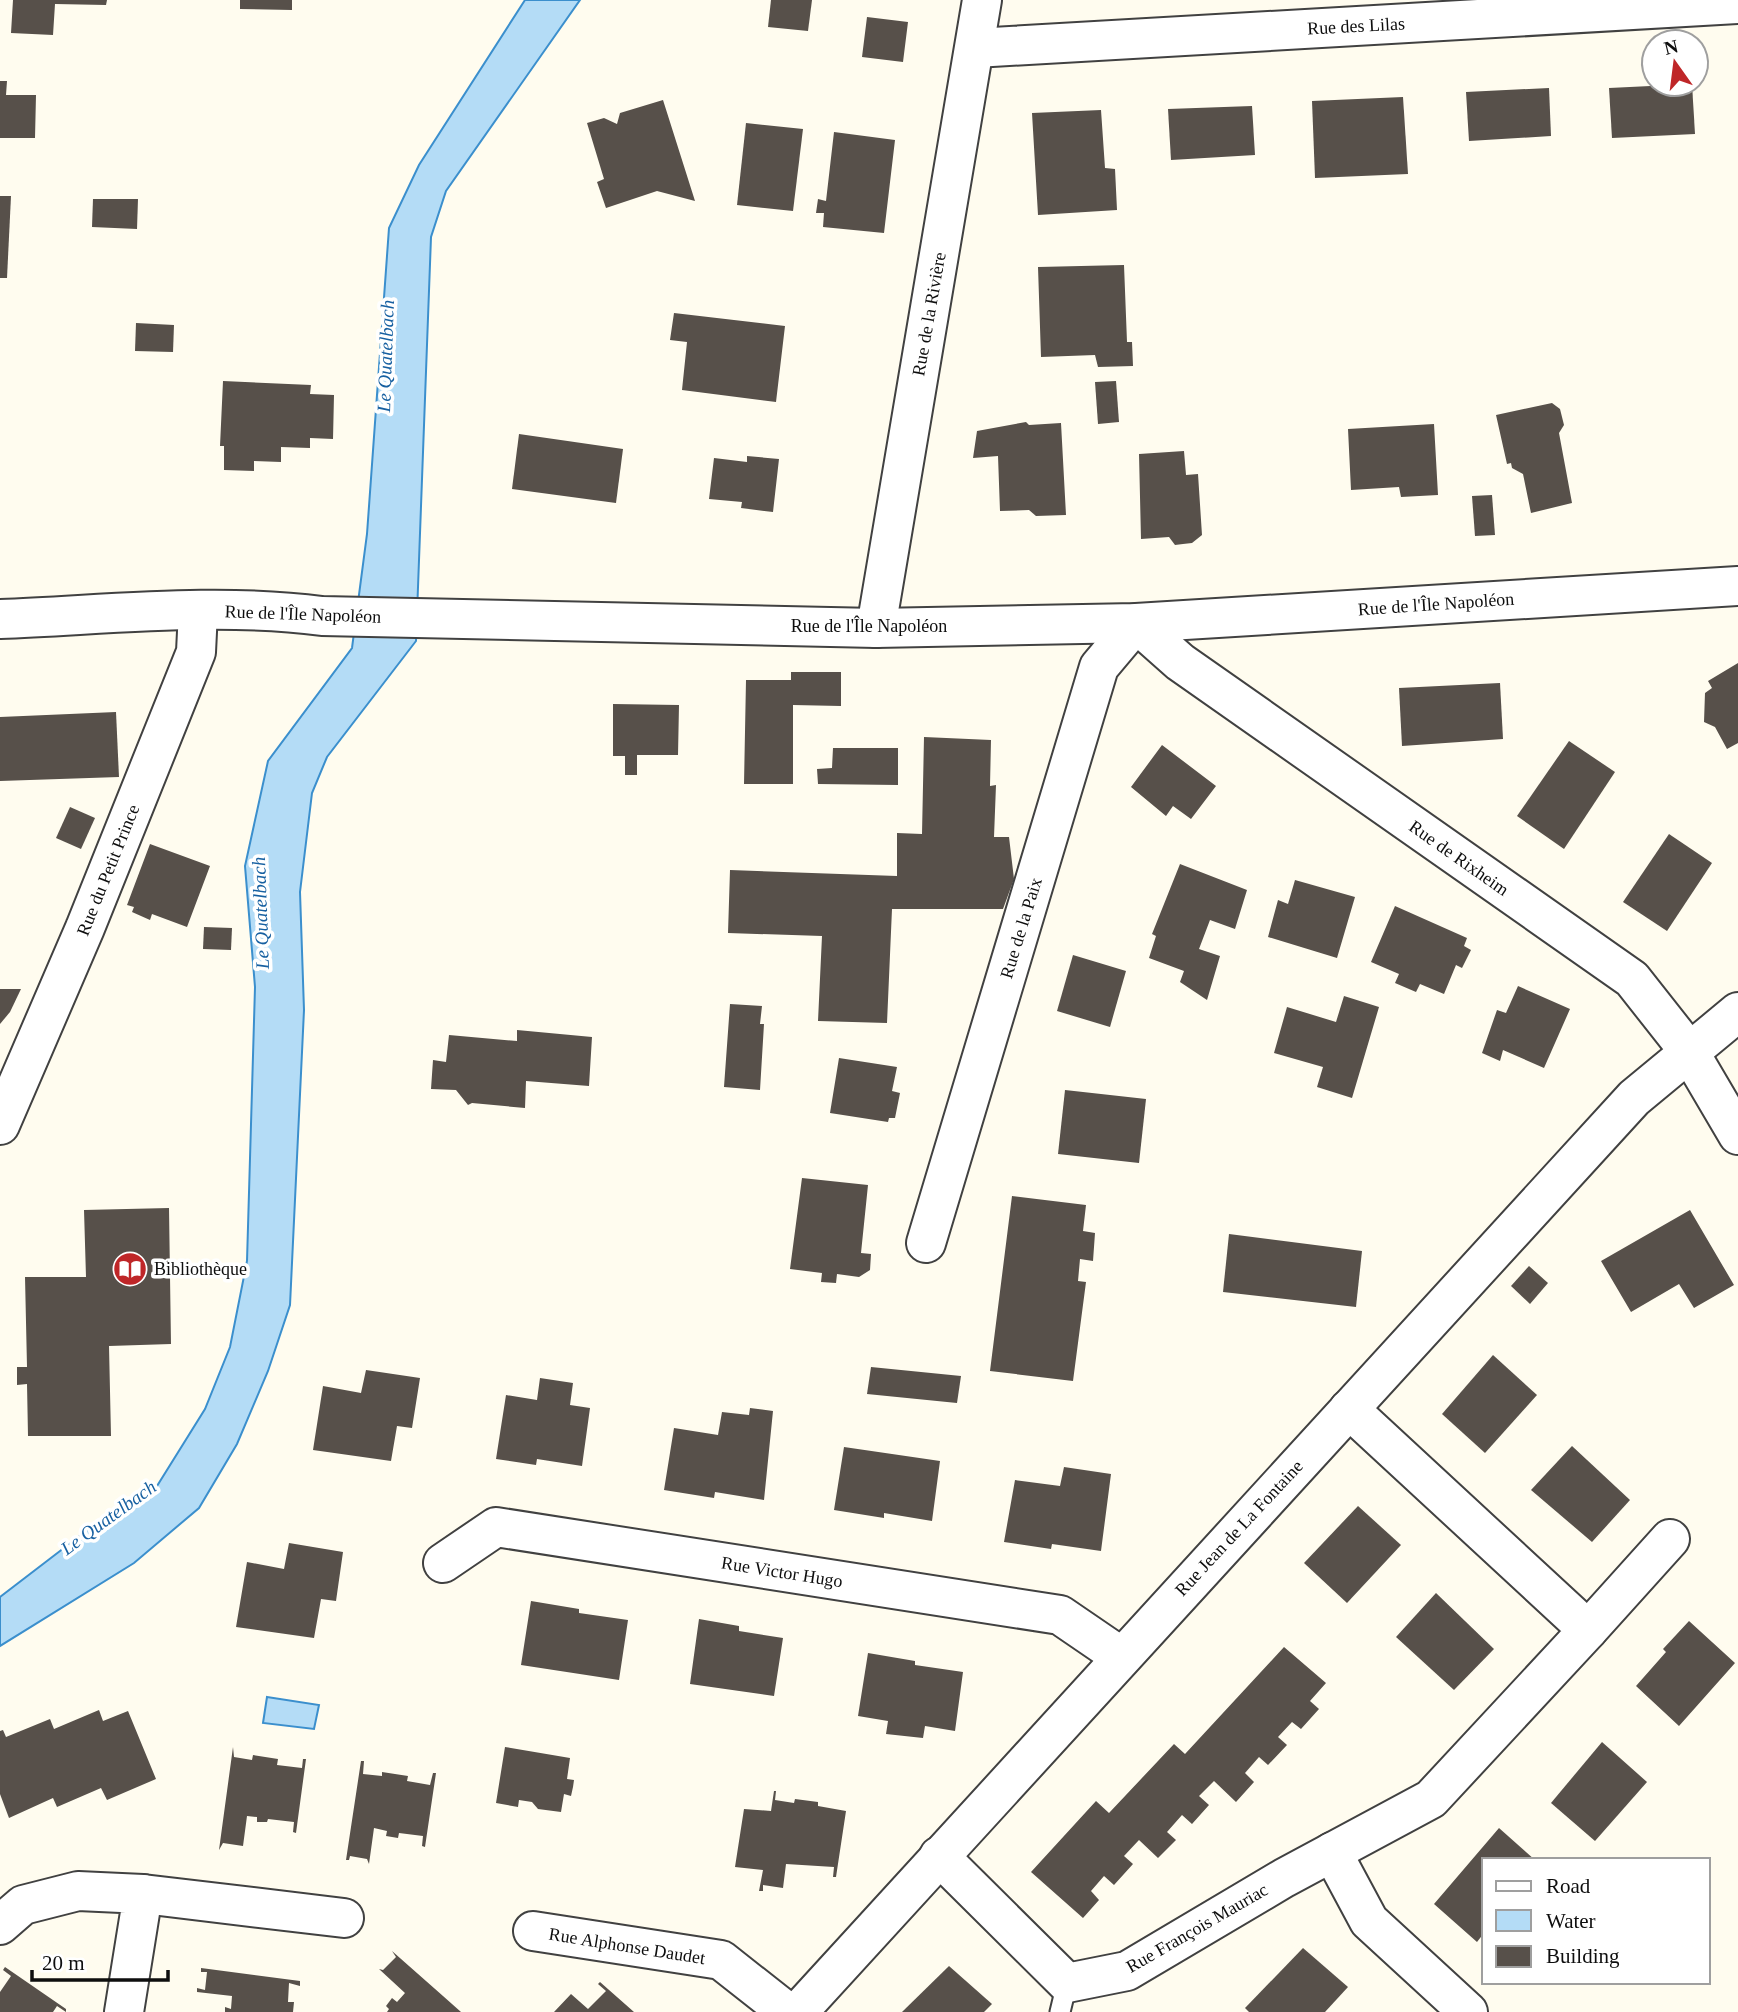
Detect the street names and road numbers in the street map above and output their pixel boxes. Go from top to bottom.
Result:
street label: Rue des Lilas [1307,13,1405,39]
street label: Rue de la Rivière [908,250,950,378]
street label: Rue de l'Île Napoléon [1357,588,1515,619]
street label: Rue de l'Île Napoléon [224,600,382,627]
street label: Rue de l'Île Napoléon [791,615,947,636]
street label: Rue du Petit Prince [73,802,143,938]
street label: Rue de Rixheim [1405,816,1513,900]
street label: Rue de la Paix [996,875,1046,981]
street label: Rue Jean de La Fontaine [1171,1456,1307,1600]
street label: Rue Victor Hugo [720,1553,844,1591]
street label: Rue François Mauriac [1123,1879,1271,1977]
street label: Rue Alphonse Daudet [547,1924,707,1968]

